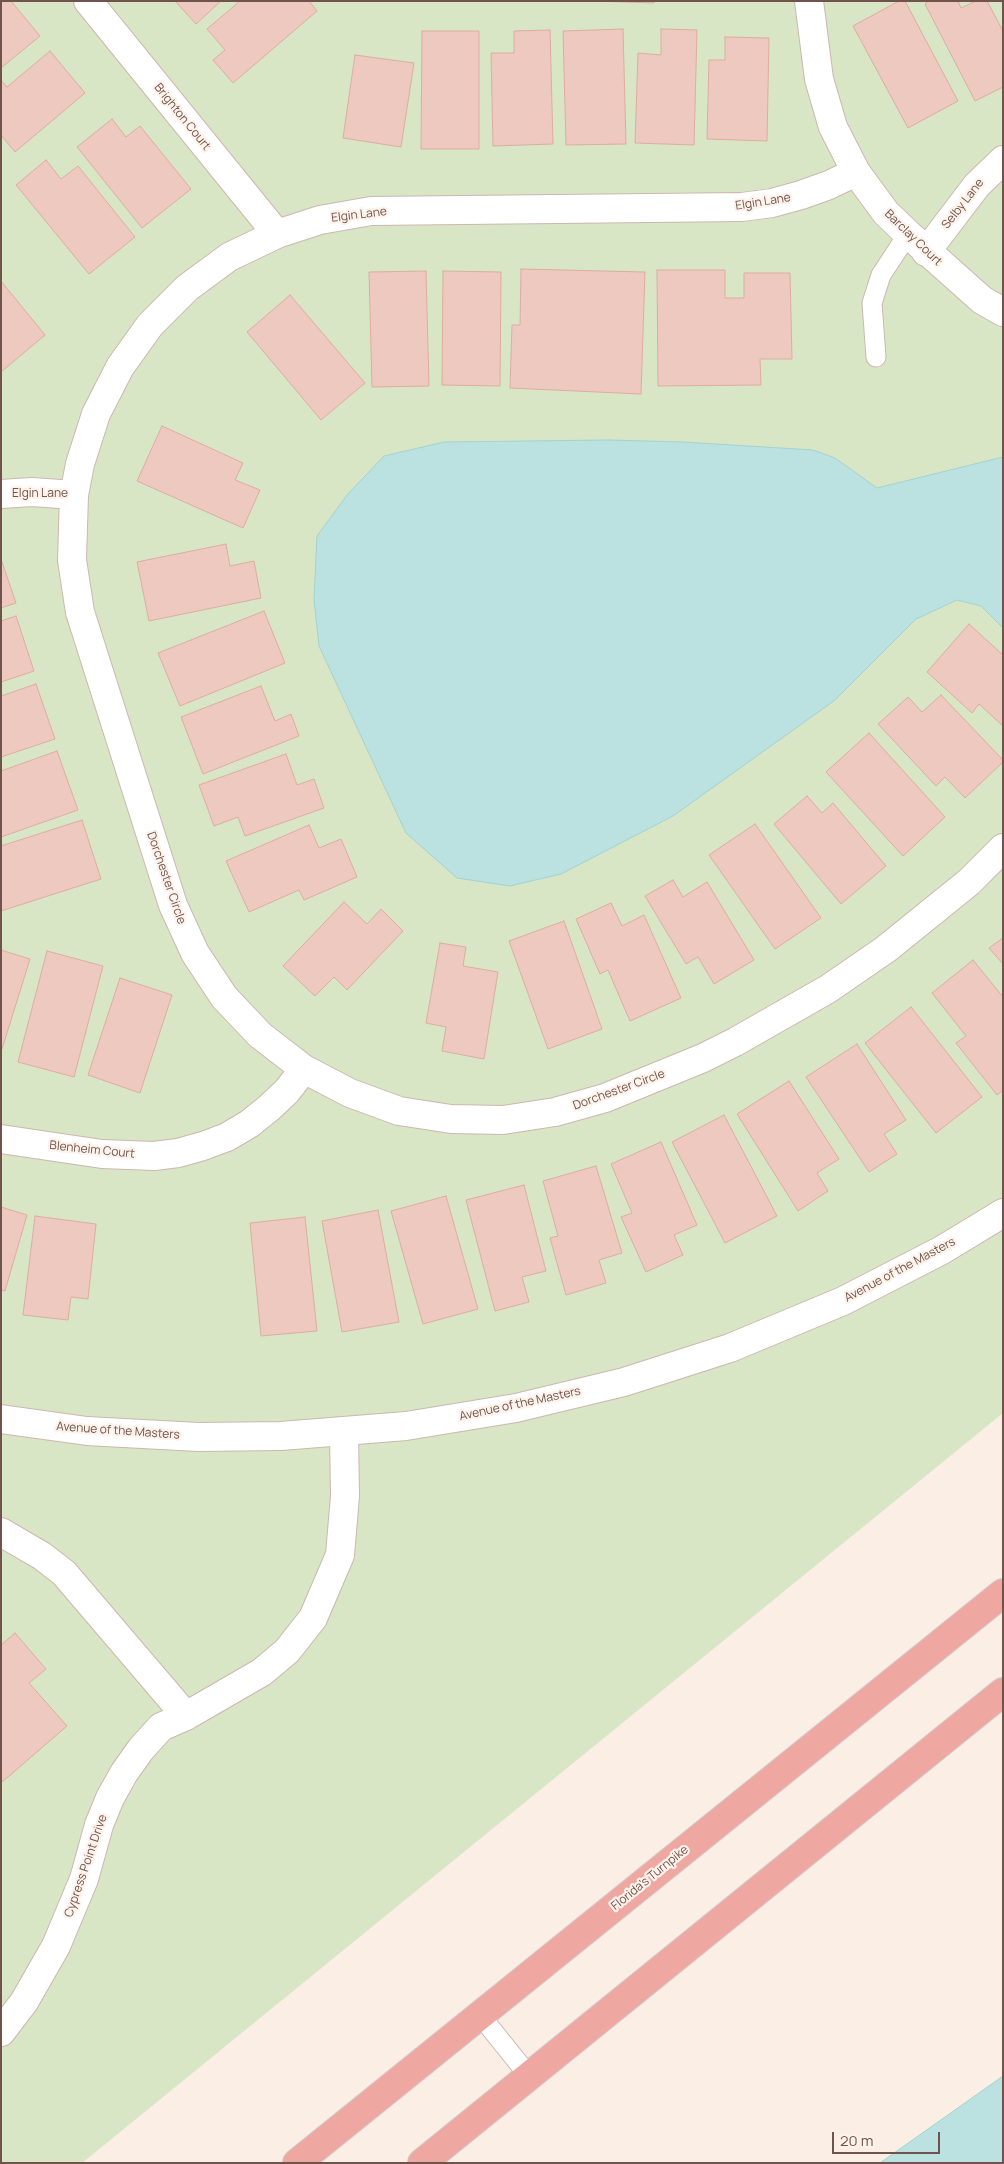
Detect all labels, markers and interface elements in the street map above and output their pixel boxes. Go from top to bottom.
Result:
street label: Brighton Court [151,81,213,153]
street label: Selby Lane [939,176,987,232]
street label: Elgin Lane [734,191,792,213]
street label: Elgin Lane [330,204,388,226]
street label: Barclay Court [881,207,945,269]
street label: Elgin Lane [12,487,68,501]
street label: Dorchester Circle [143,830,189,926]
street label: Dorchester Circle [571,1067,667,1113]
street label: Blenheim Court [49,1138,135,1162]
street label: Avenue of the Masters [842,1235,958,1305]
street label: Avenue of the Masters [458,1384,582,1424]
street label: Avenue of the Masters [56,1420,180,1442]
street label: Cypress Point Drive [62,1813,110,1919]
street label: Florida's Turnpike [609,1843,691,1913]
scale bar [834,2122,942,2154]
text: 20 m [840,2130,873,2151]

